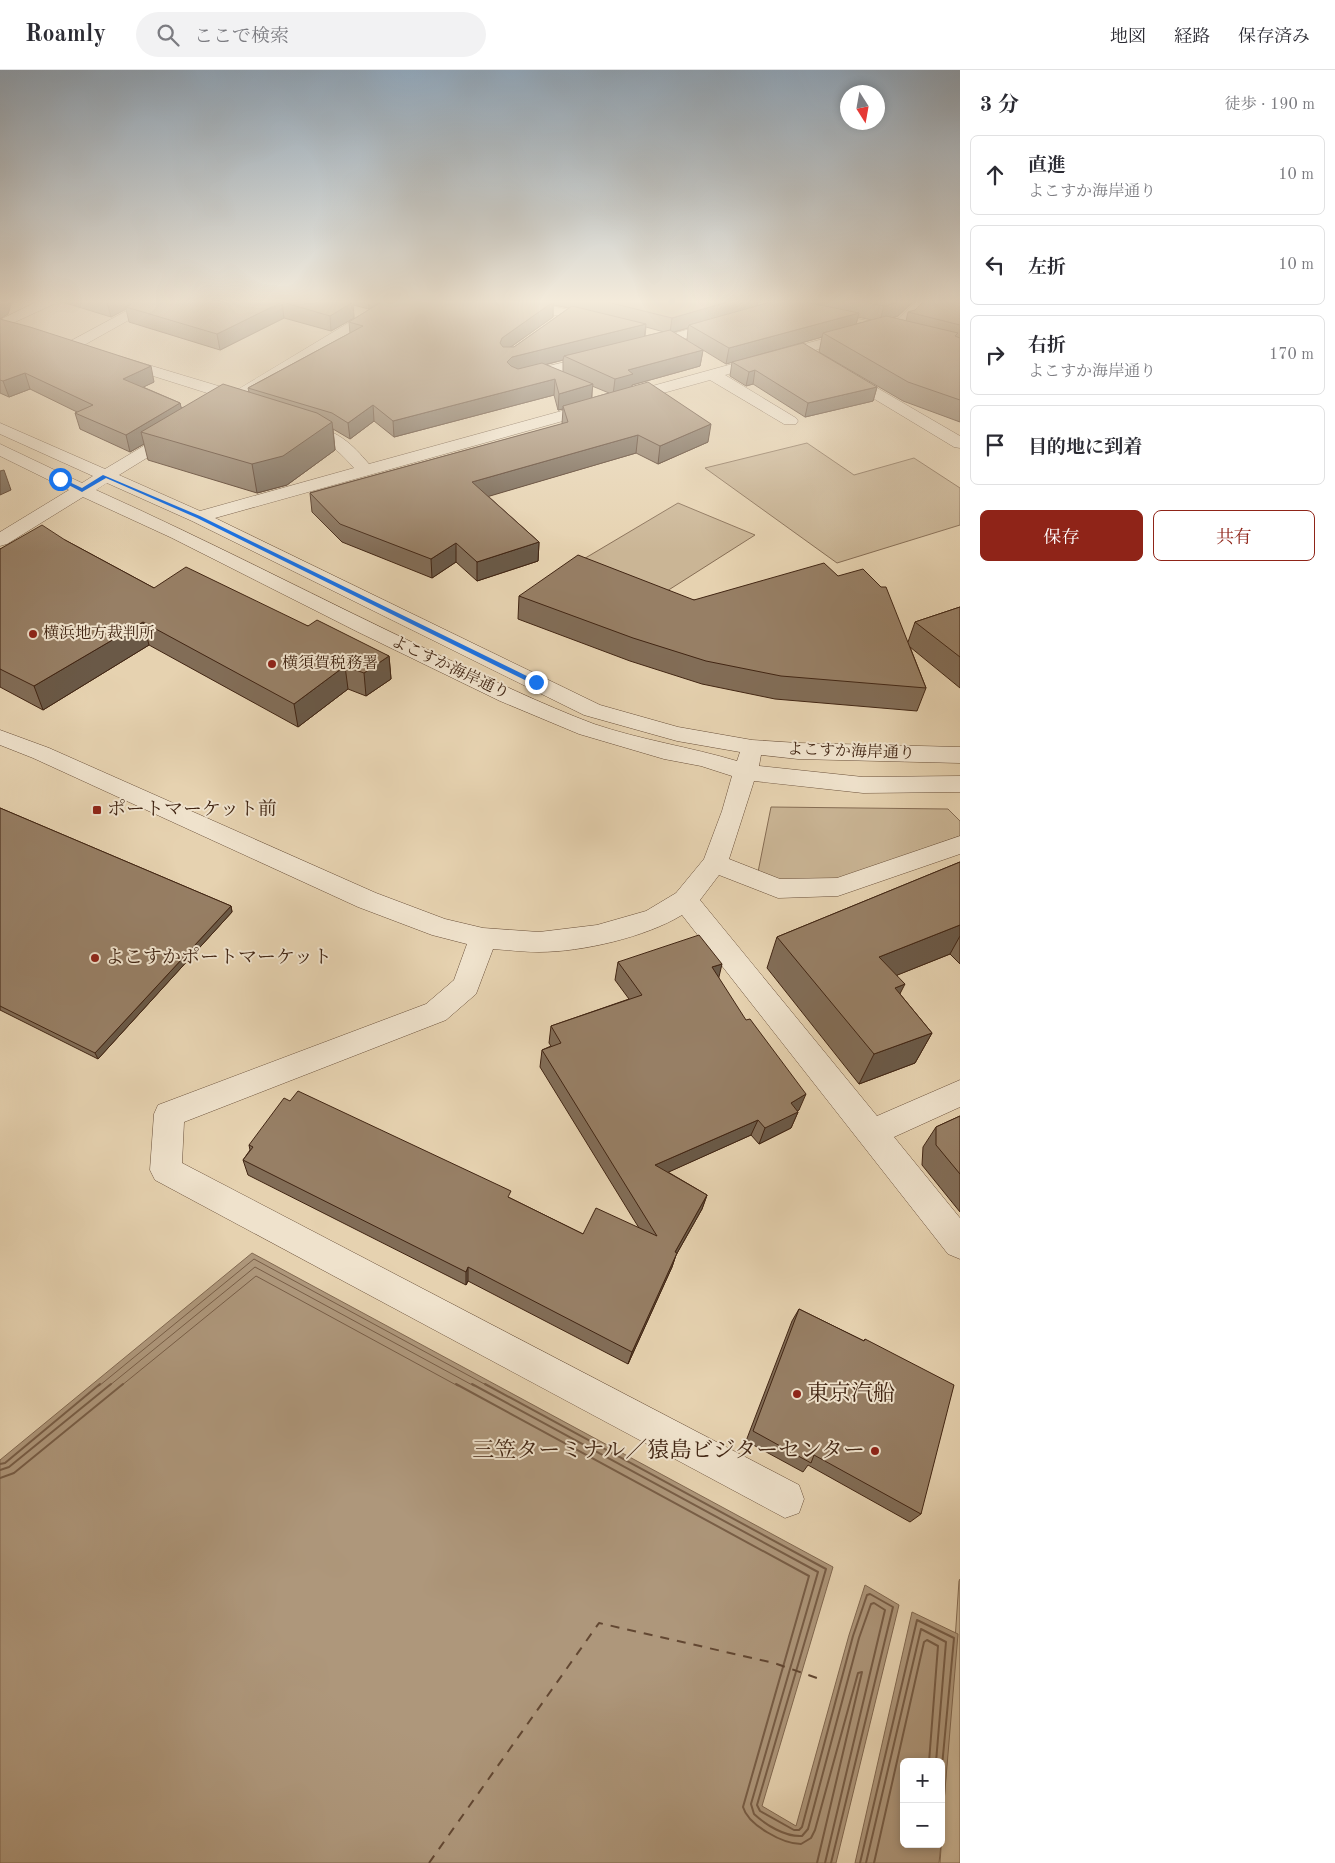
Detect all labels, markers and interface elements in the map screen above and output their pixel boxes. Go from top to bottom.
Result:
search box [136,12,486,57]
icon: search [154,21,182,49]
text: Roamly [25,23,106,47]
text: ここで検索 [194,28,289,47]
text: 地図 [1110,28,1146,46]
text: 経路 [1174,28,1210,46]
text: 保存済み [1238,28,1310,46]
north arrow [840,85,885,130]
text: 3 分 [980,95,1019,116]
text: 徒歩 · 190 m [1225,97,1315,113]
text: 直進 [1028,157,1066,176]
icon: ahead [981,161,1009,189]
text: 10 m [1278,167,1314,183]
text: よこすか海岸通り [1028,184,1156,200]
icon: left [981,251,1009,279]
text: 10 m [1278,257,1314,273]
text: 左折 [1028,259,1066,278]
text: 右折 [1028,337,1066,356]
icon: right [981,341,1009,369]
text: 170 m [1269,347,1314,363]
text: よこすか海岸通り [1028,364,1156,380]
icon: arrive [981,431,1009,459]
text: 目的地に到着 [1028,439,1142,458]
route start [49,468,72,491]
button: 保存 [980,510,1143,561]
button: 共有 [1153,510,1315,561]
place label: 横浜地方裁判所 [43,624,155,642]
marker: 横浜地方裁判所 [27,628,39,640]
street label: よこすか海岸通り [389,632,512,702]
place label: 横須賀税務署 [282,654,378,672]
marker: 横須賀税務署 [266,658,278,670]
route end [525,671,548,694]
street label: よこすか海岸通り [787,740,915,762]
place label: ポートマーケット前 [107,799,277,820]
marker: ポートマーケット前 [91,804,103,816]
place label: よこすかポートマーケット [105,947,332,968]
marker: よこすかポートマーケット [89,952,101,964]
place label: 東京汽船 [807,1381,895,1405]
marker: 東京汽船 [791,1388,803,1400]
place label: 三笠ターミナル／猿島ビジターセンター [472,1438,865,1462]
marker: 三笠ターミナル／猿島ビジターセンター [869,1445,881,1457]
map controls [900,1758,945,1848]
button: + [900,1758,945,1803]
button: − [900,1803,945,1848]

